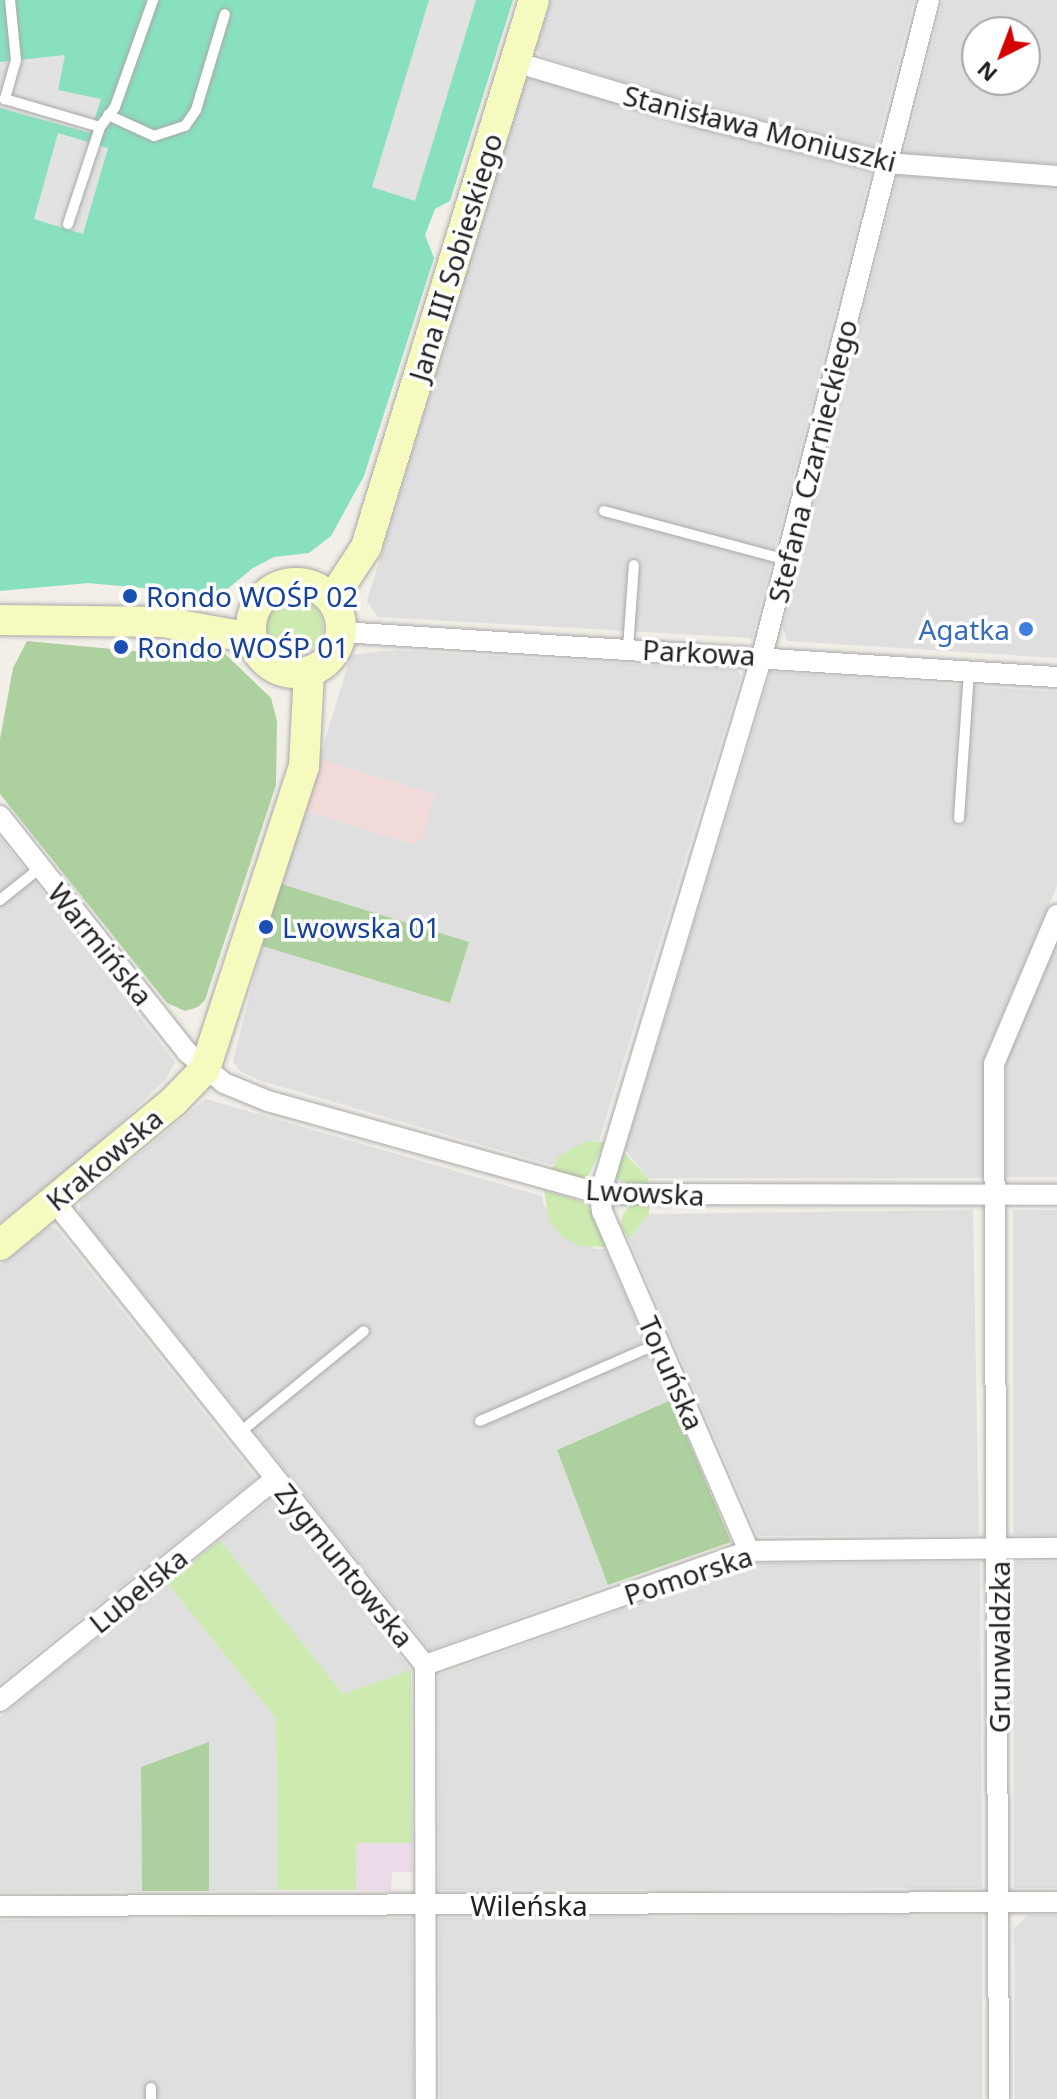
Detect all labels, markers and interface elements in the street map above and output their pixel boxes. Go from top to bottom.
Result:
north arrow [961,16,1041,96]
text: N [970,55,1003,89]
street label: Stanisława Moniuszki [620,78,900,178]
street label: Jana III Sobieskiego [401,129,509,385]
street label: Stefana Czarnieckiego [761,316,863,606]
place label: Rondo WOŚP 02 [146,579,358,613]
marker: Rondo WOŚP 02 [121,587,139,605]
place label: Agatka [918,612,1010,646]
marker: Agatka [1017,620,1035,638]
place label: Rondo WOŚP 01 [137,630,349,664]
street label: Parkowa [642,632,756,672]
marker: Rondo WOŚP 01 [112,638,130,656]
street label: Warmińska [42,876,160,1012]
place label: Lwowska 01 [282,910,440,944]
marker: Lwowska 01 [257,918,275,936]
street label: Krakowska [39,1101,169,1217]
street label: Lwowska [585,1172,705,1212]
street label: Toruńska [632,1311,712,1435]
street label: Zygmuntowska [269,1476,421,1654]
street label: Pomorska [620,1539,756,1611]
street label: Lubelska [82,1540,194,1640]
street label: Grunwaldzka [982,1561,1016,1733]
street label: Wileńska [470,1888,588,1922]

